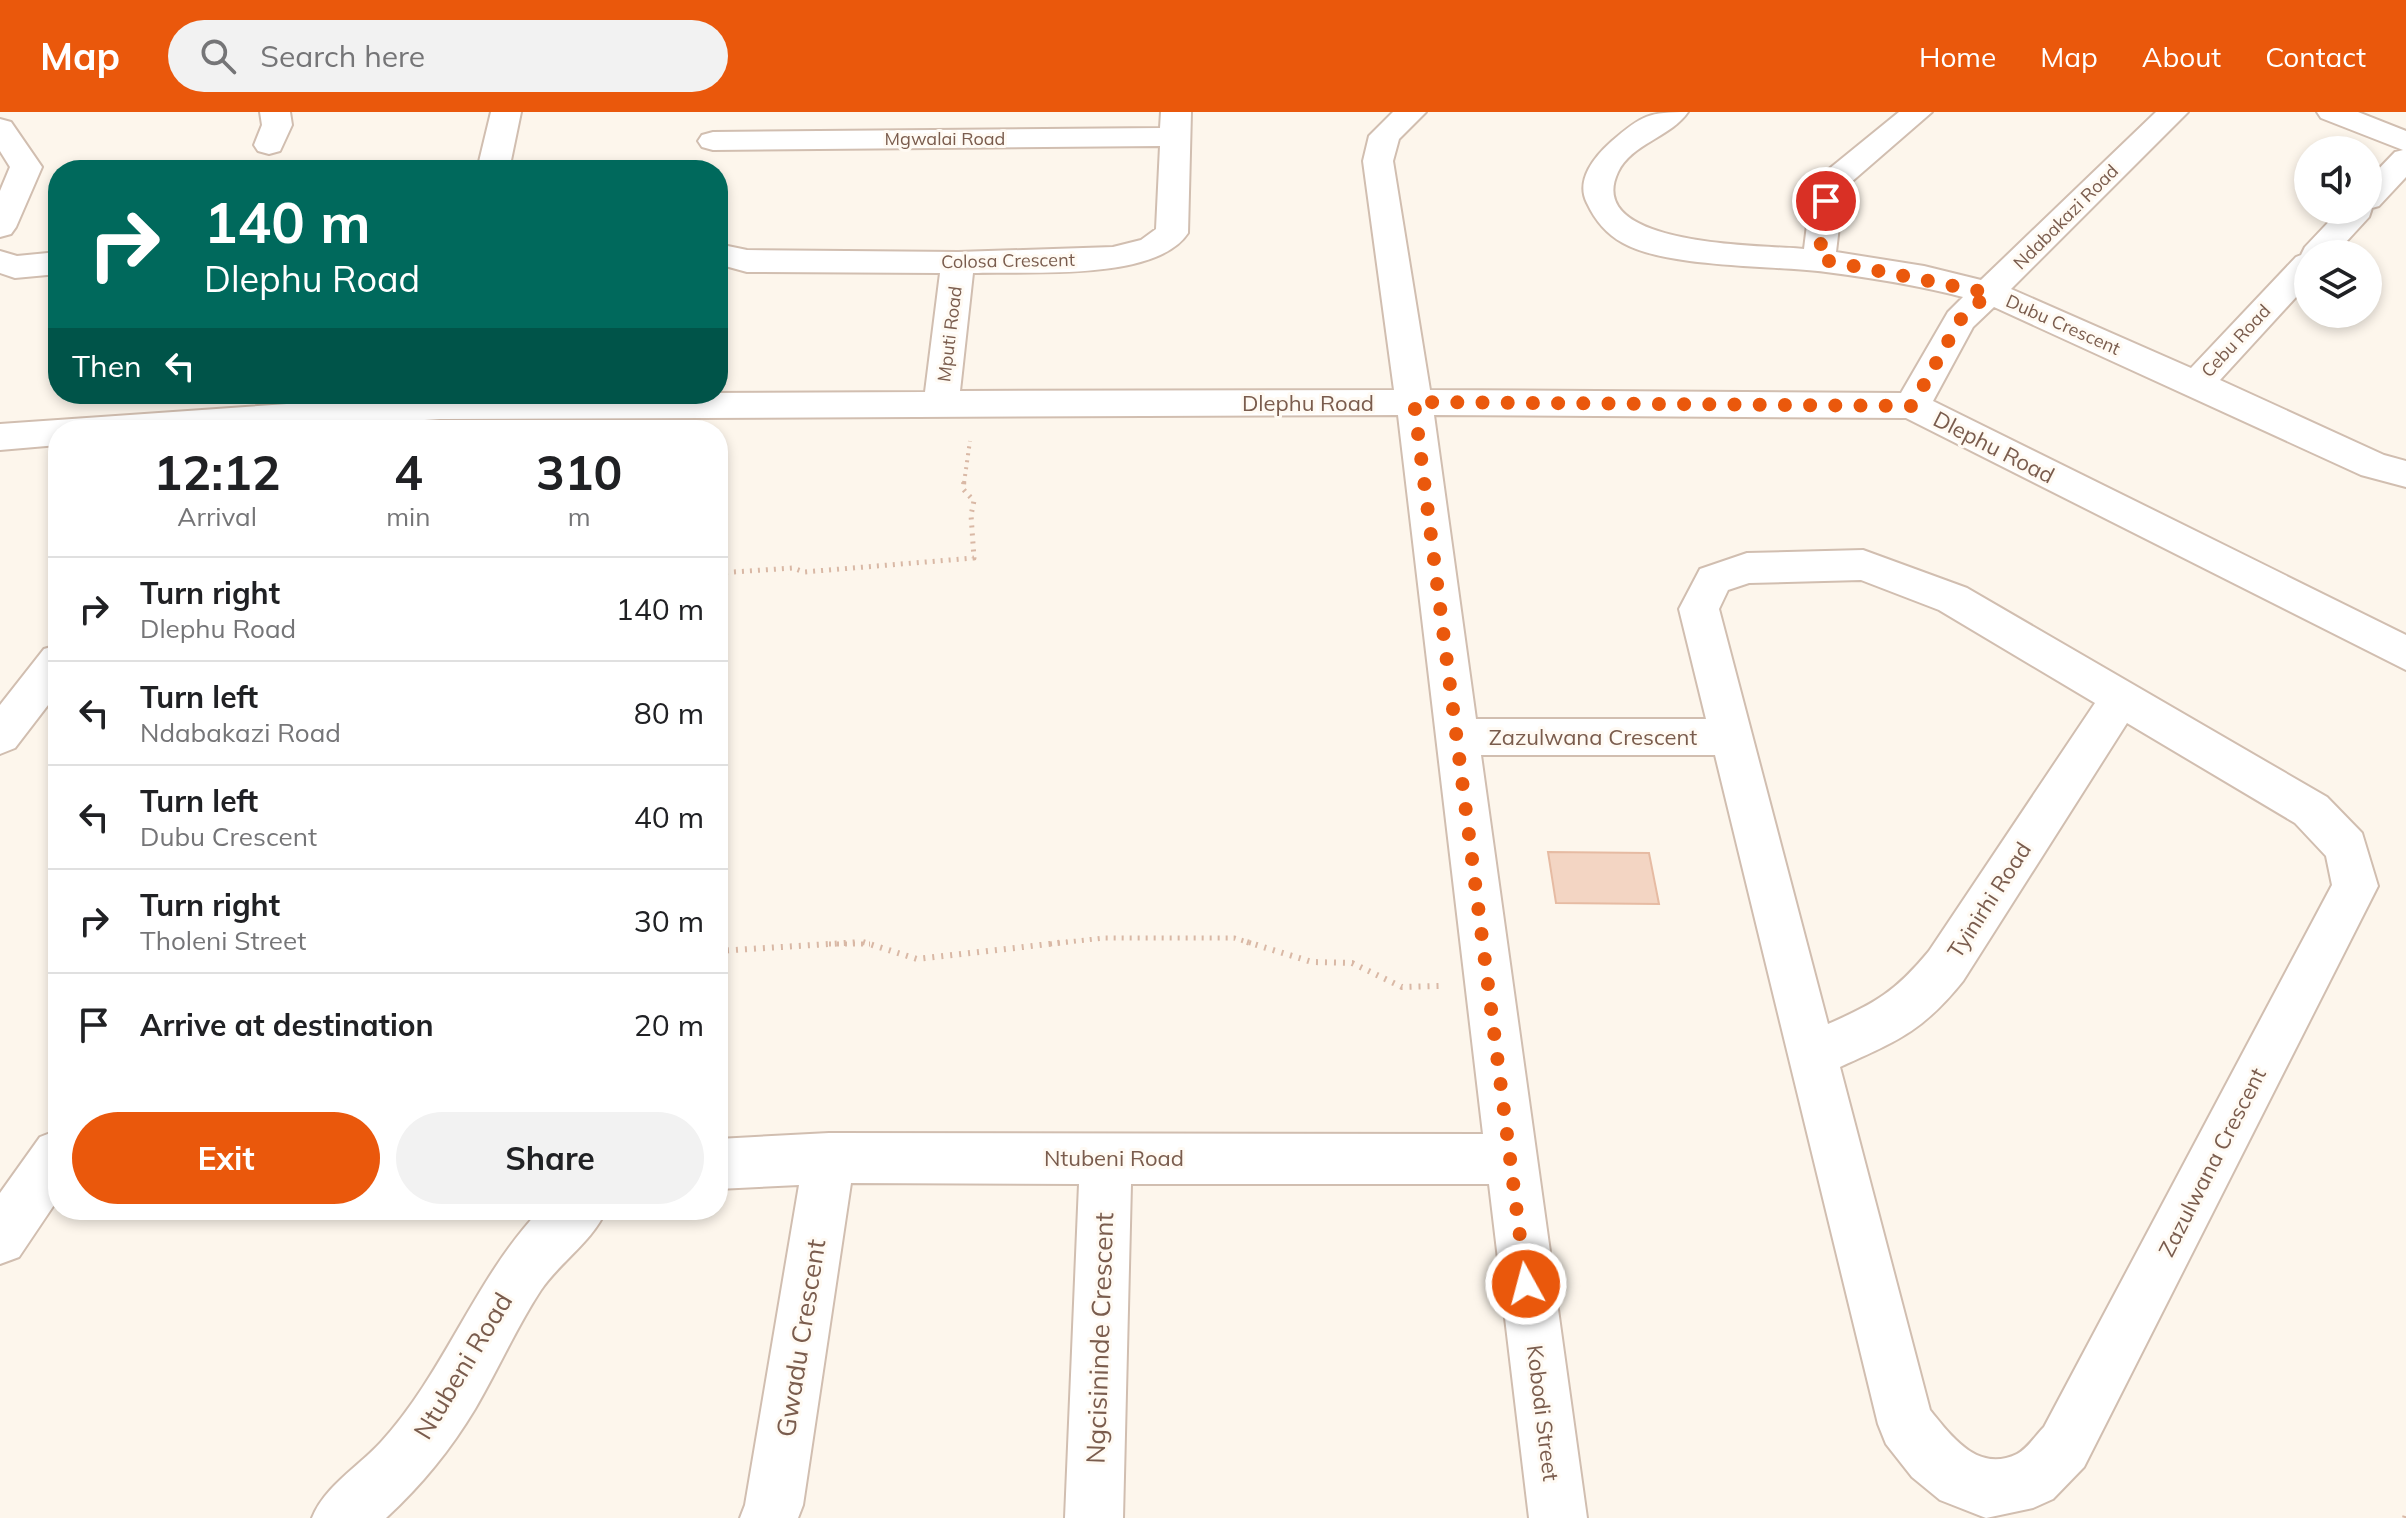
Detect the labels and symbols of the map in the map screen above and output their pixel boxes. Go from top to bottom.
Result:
street label: Mgwalai Road [885,127,1005,150]
street label: Ndabakazi Road [2008,159,2123,274]
pin [1792,167,1860,235]
street label: Colosa Crescent [941,248,1075,273]
street label: Mputi Road [932,285,967,383]
street label: Dubu Crescent [2003,289,2124,360]
street label: Cebu Road [2196,299,2275,382]
street label: Dlephu Road [1242,389,1374,417]
street label: Dlephu Road [1929,405,2059,489]
street label: Zazulwana Crescent [1489,723,1697,751]
street label: Tyinirhi Road [1941,837,2037,963]
street label: Zazulwana Crescent [2152,1063,2272,1261]
street label: Ntubeni Road [1044,1144,1184,1172]
street label: Ngcisininde Crescent [1079,1212,1120,1464]
street label: Gwadu Crescent [769,1237,832,1439]
position arrow [1484,1242,1568,1326]
street label: Ntubeni Road [406,1286,519,1445]
street label: Kobodi Street [1521,1343,1565,1483]

